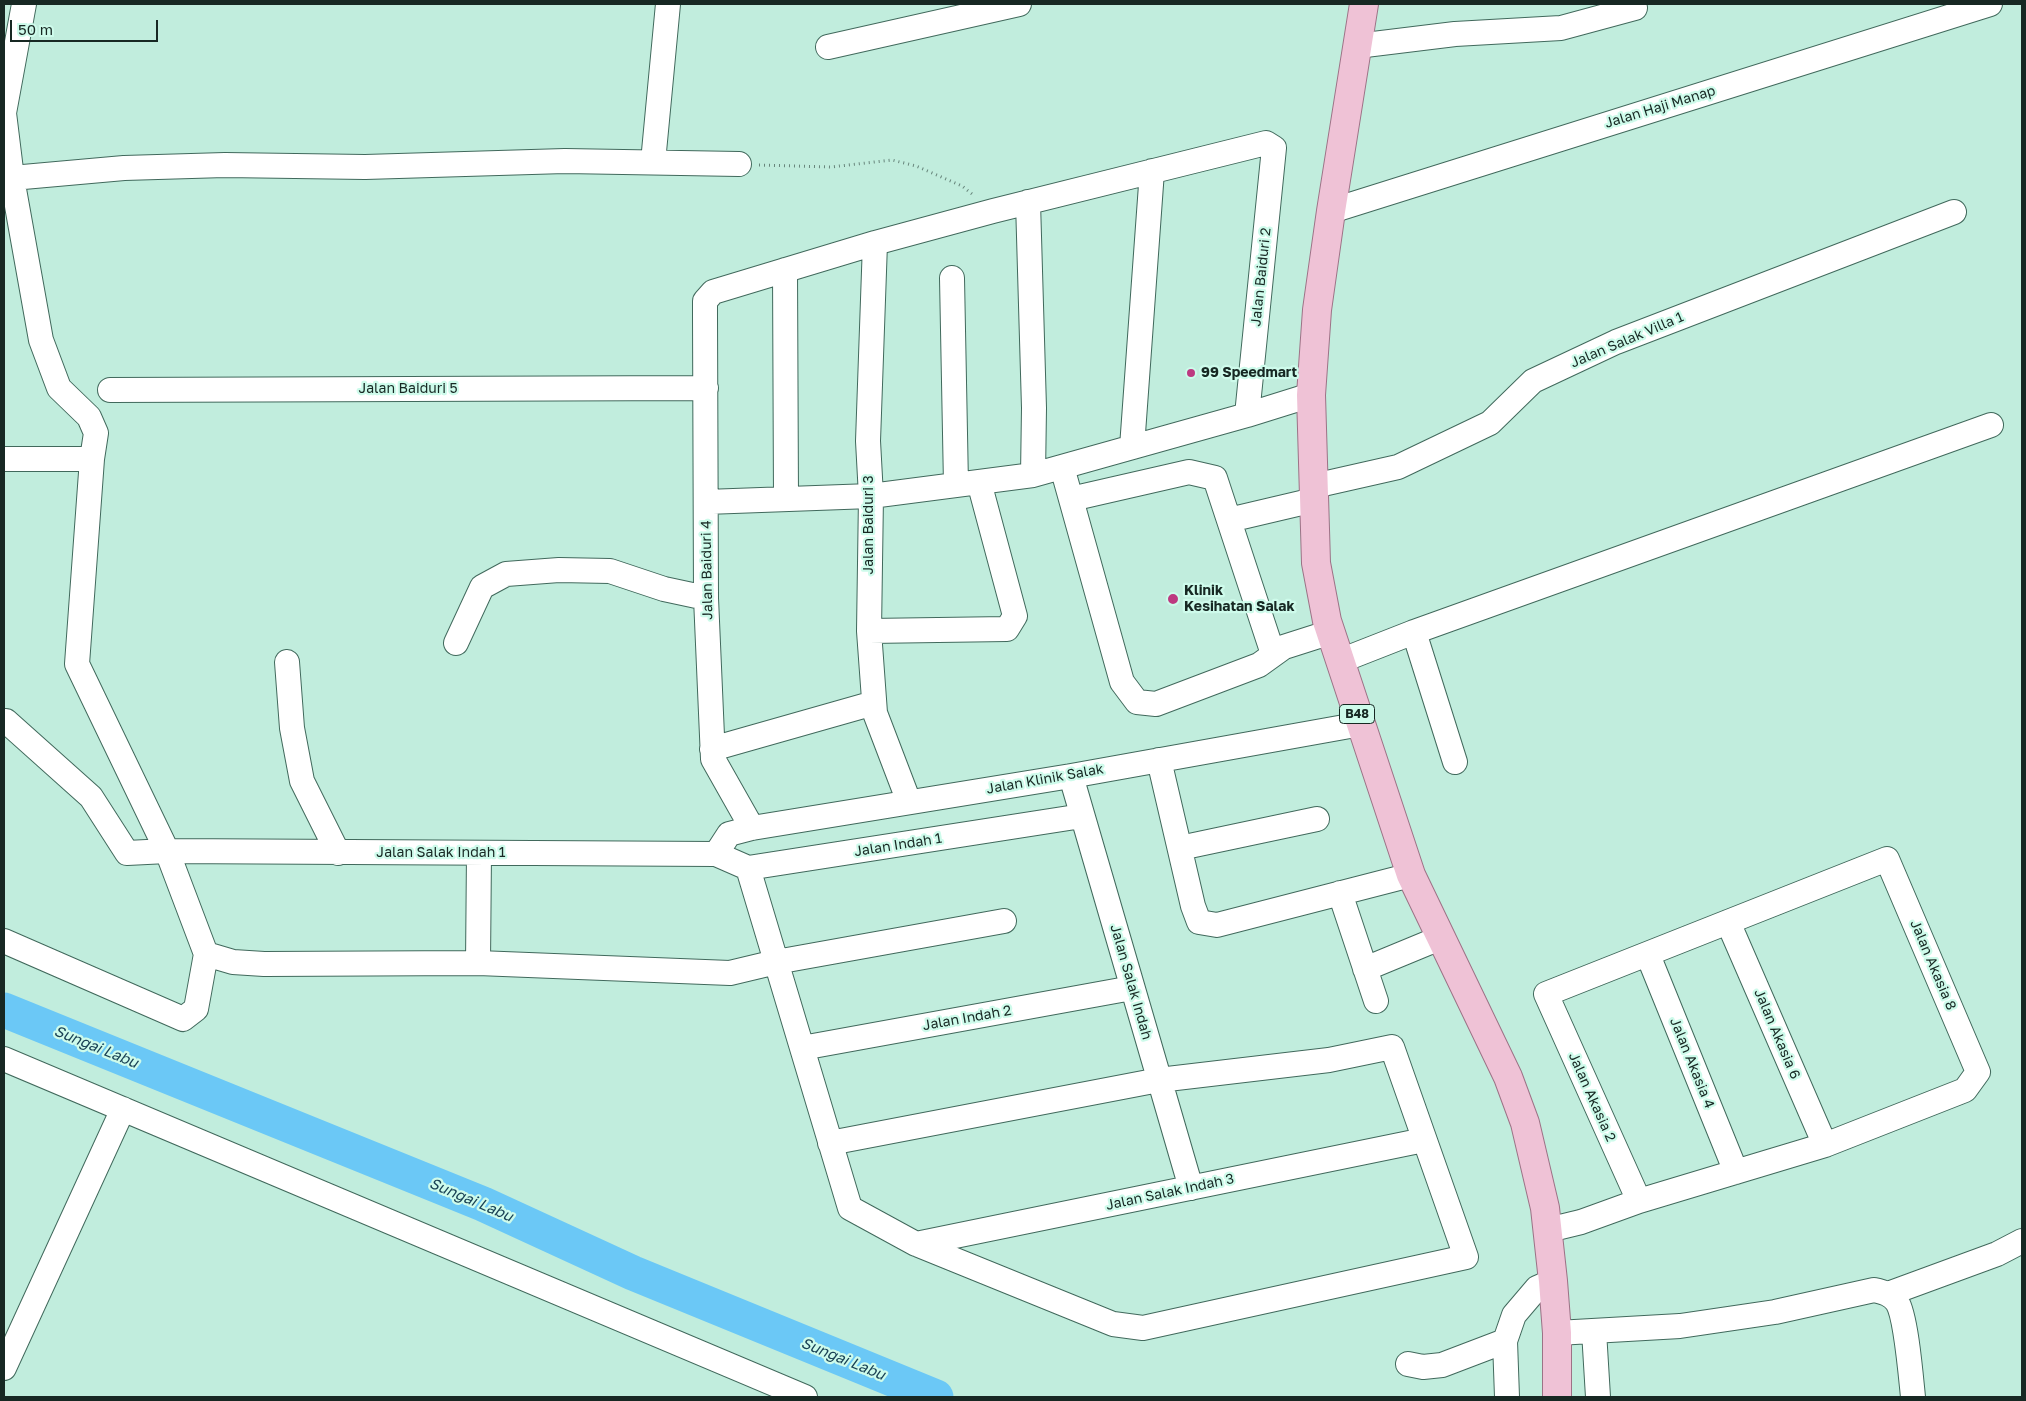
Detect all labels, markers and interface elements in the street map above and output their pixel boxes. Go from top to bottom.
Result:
scale bar [12,10,160,42]
text: 50 m [18,20,53,38]
street label: Jalan Haji Manap [1603,82,1717,132]
street label: Jalan Baiduri 2 [1247,227,1275,327]
street label: Jalan Salak Villa 1 [1568,309,1686,371]
place label: 99 Speedmart [1201,365,1297,381]
marker: 99 Speedmart [1185,367,1197,379]
street label: Jalan Baiduri 5 [358,381,458,397]
street label: Jalan Baiduri 3 [861,475,877,575]
street label: Jalan Baiduri 4 [698,520,716,620]
place label: Klinik Kesihatan Salak [1184,583,1295,616]
marker: Klinik Kesihatan Salak [1166,592,1180,606]
road number: B48 [1340,704,1374,724]
street label: Jalan Klinik Salak [985,760,1105,798]
street label: Jalan Indah 1 [853,830,943,860]
street label: Jalan Salak Indah 1 [376,845,506,861]
street label: Jalan Akasia 8 [1906,917,1960,1013]
street label: Jalan Salak Indah [1107,922,1155,1042]
street label: Jalan Akasia 6 [1750,986,1804,1082]
street label: Jalan Indah 2 [921,1002,1013,1034]
street label: Jalan Akasia 4 [1666,1015,1718,1111]
water label: Sungai Labu [51,1022,141,1072]
street label: Jalan Akasia 2 [1565,1050,1619,1144]
street label: Jalan Salak Indah 3 [1104,1170,1236,1214]
water label: Sungai Labu [427,1174,515,1226]
water label: Sungai Labu [798,1334,888,1384]

